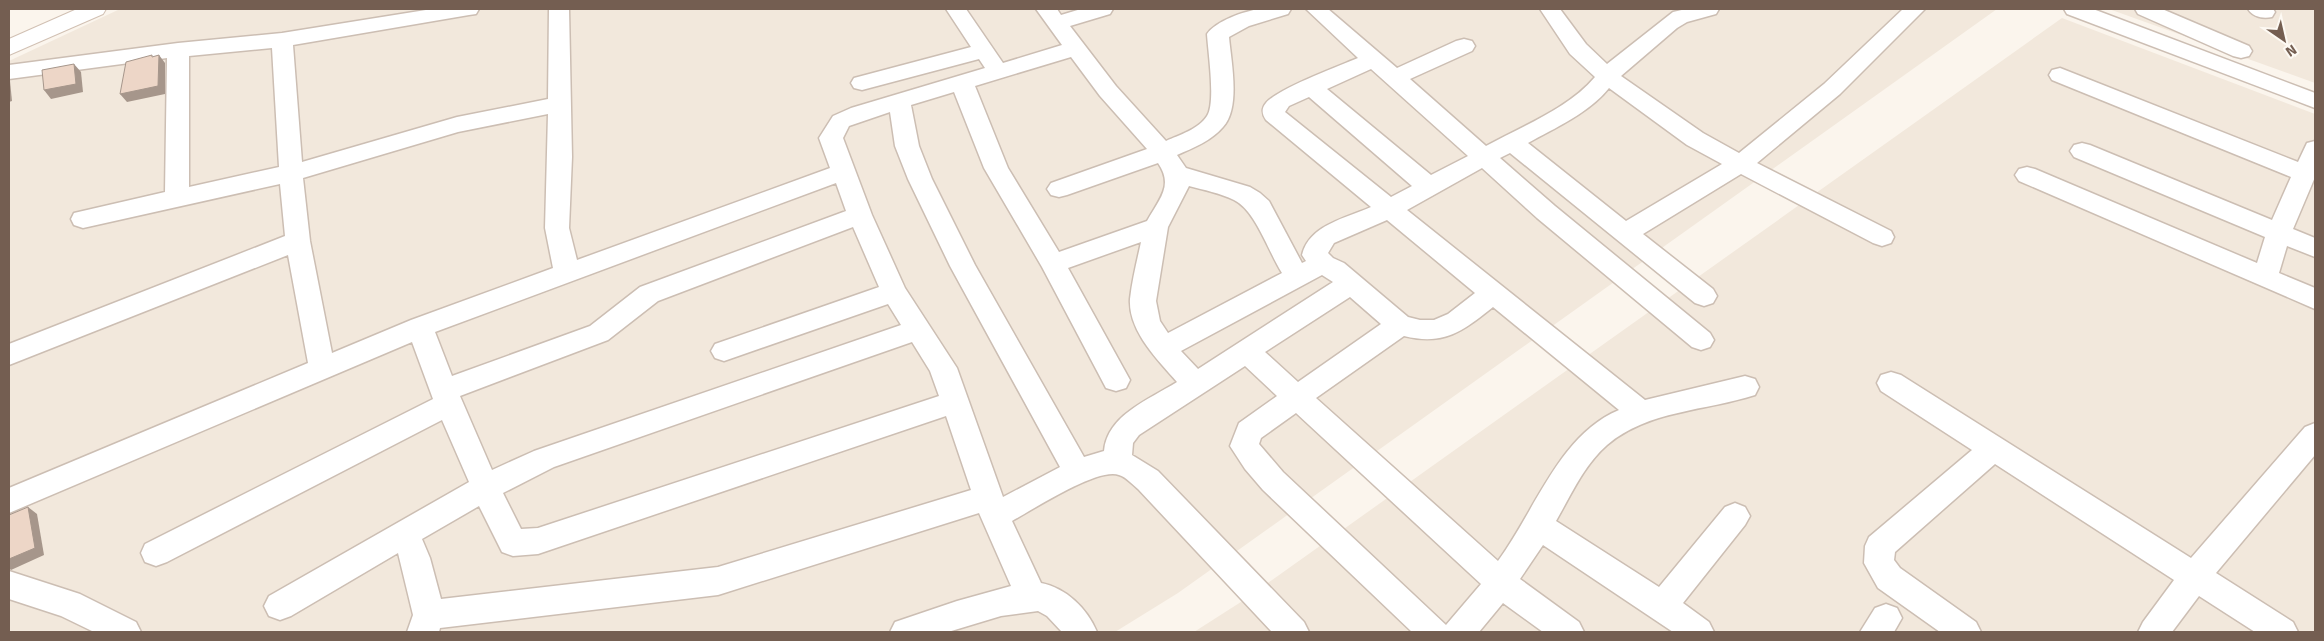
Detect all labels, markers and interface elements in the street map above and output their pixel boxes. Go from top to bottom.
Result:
north arrow [2259,15,2309,65]
text: N [2282,41,2300,60]

